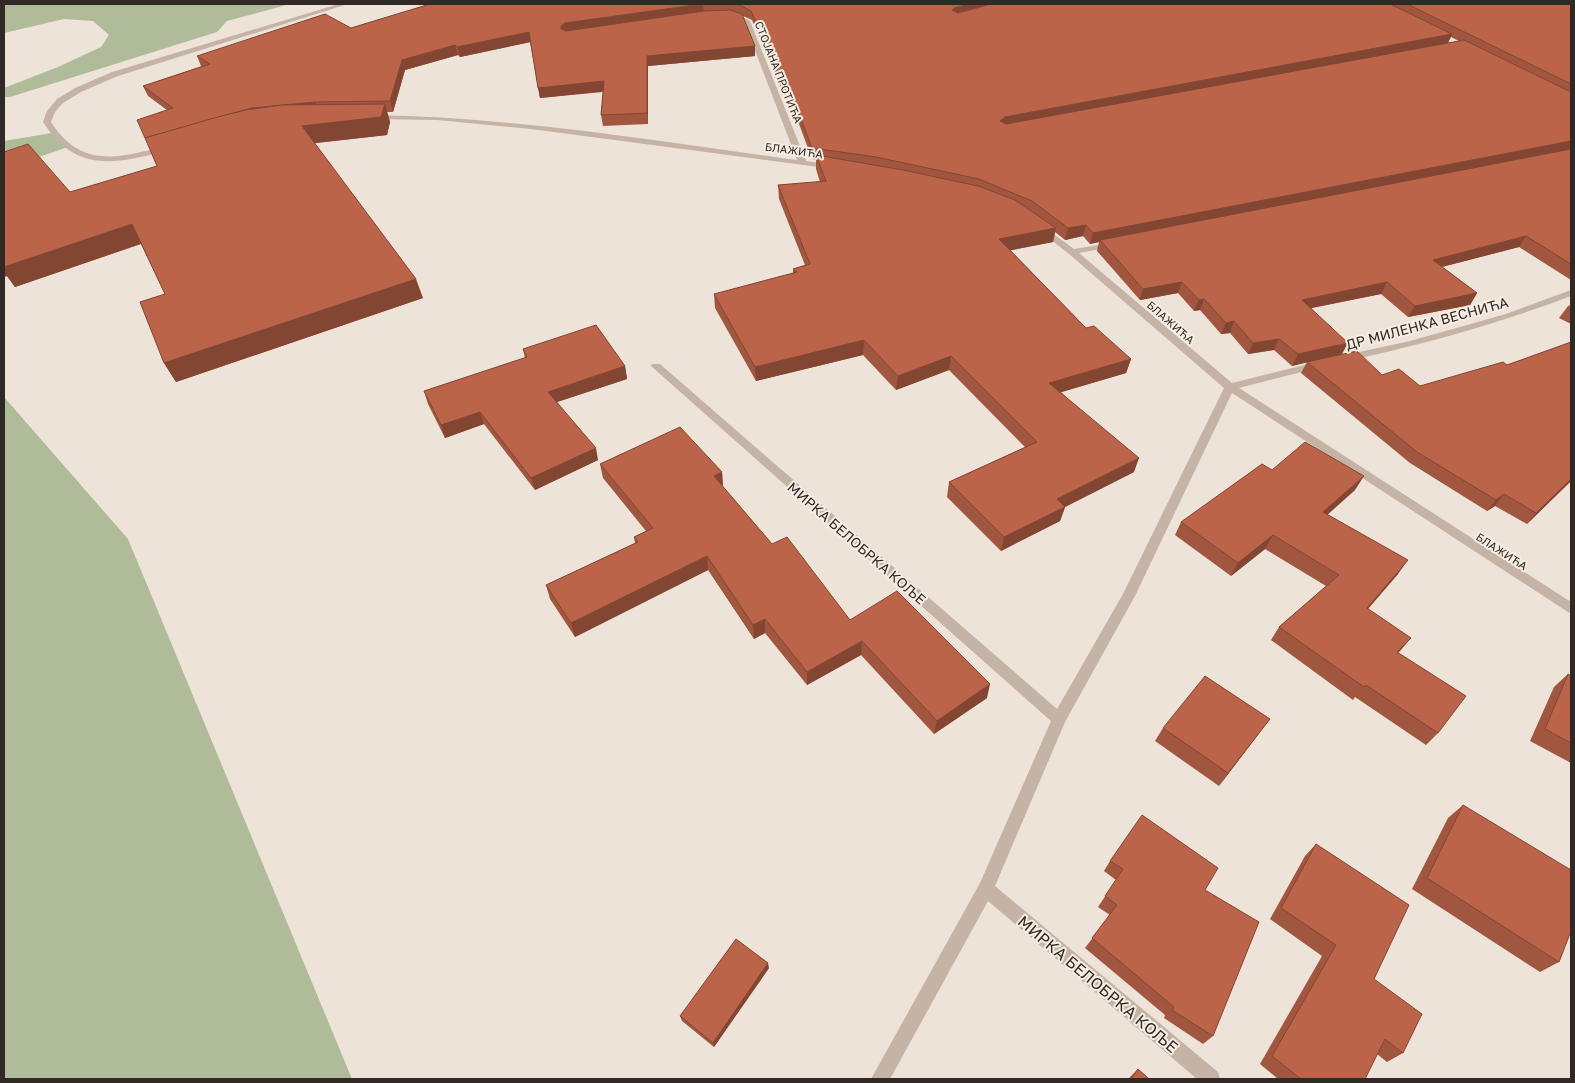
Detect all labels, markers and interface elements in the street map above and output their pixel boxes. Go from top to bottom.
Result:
street label: СТОЈАНА ПРОТИЋА [753,19,806,125]
street label: БЛАЖИЋА [764,140,824,161]
street label: ДР МИЛЕНКА ВЕСНИЋА [1344,293,1511,353]
street label: БЛАЖИЋА [1145,298,1198,346]
street label: МИРКА БЕЛОБРКА КОЉЕ [784,478,930,608]
street label: БЛАЖИЋА [1474,530,1530,573]
street label: МИРКА БЕЛОБРКА КОЉЕ [1014,911,1182,1057]

